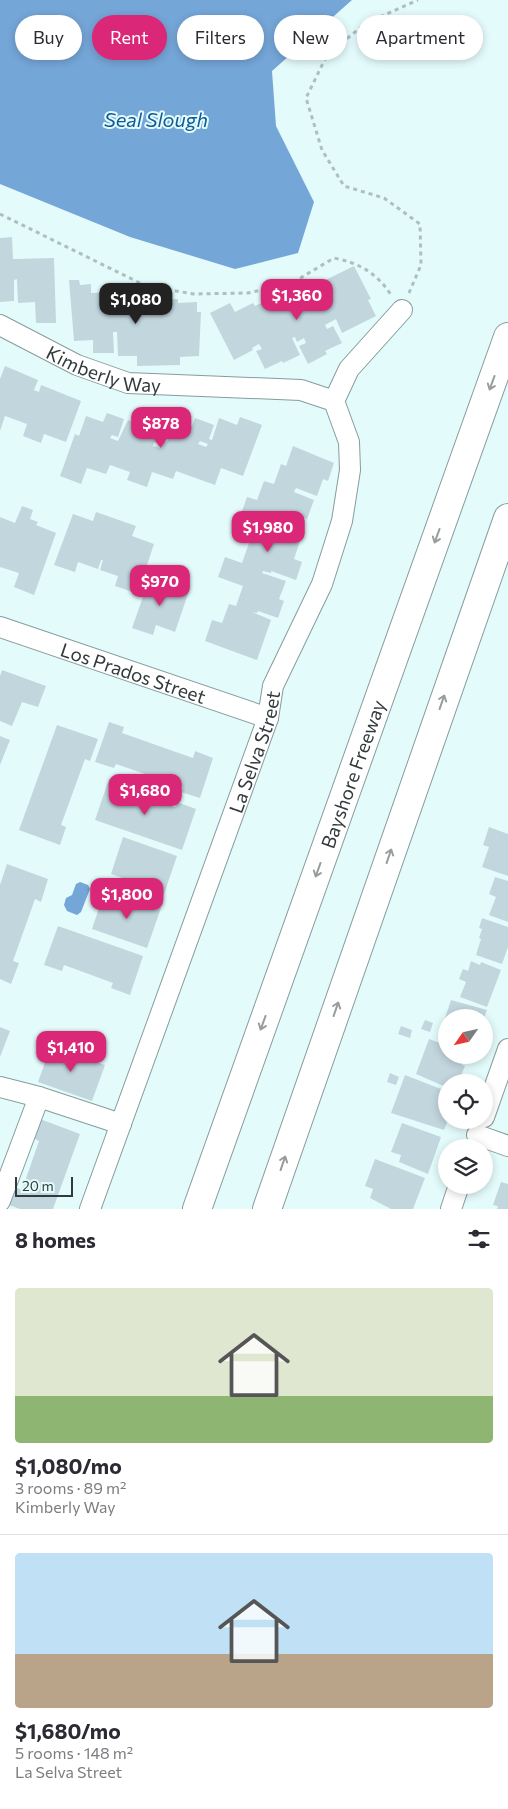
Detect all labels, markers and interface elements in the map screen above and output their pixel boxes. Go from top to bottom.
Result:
chip: Buy [15,15,82,60]
chip: Rent [92,15,167,60]
chip: Filters [177,15,264,60]
chip: New [274,15,347,60]
chip: Apartment [357,15,483,60]
water label: Seal Slough [104,107,208,131]
pin: $1,360 [256,278,338,321]
pin: $1,080 [95,282,177,325]
text: $1,360 [272,285,322,304]
text: $1,080 [110,289,162,308]
street label: Kimberly Way [43,340,161,396]
one-way arrow [487,374,496,390]
pin: $878 [131,406,191,449]
text: $878 [142,413,180,432]
pin: $1,980 [227,510,309,553]
text: $1,980 [243,517,293,536]
one-way arrow [432,527,441,543]
pin: $970 [130,564,190,607]
text: $970 [141,571,179,590]
street label: Los Prados Street [58,637,209,708]
street label: La Selva Street [223,689,284,816]
one-way arrow [438,695,447,711]
street label: Bayshore Freeway [315,696,389,851]
pin: $1,680 [104,774,186,816]
text: $1,680 [120,780,170,799]
one-way arrow [385,849,394,864]
one-way arrow [313,862,322,877]
pin: $1,800 [86,878,168,920]
text: $1,800 [101,884,153,903]
one-way arrow [332,1002,341,1018]
north arrow [438,1009,492,1064]
map controls [438,1009,493,1194]
one-way arrow [258,1015,268,1031]
pin: $1,410 [30,1030,112,1073]
text: $1,410 [47,1037,95,1056]
button: locate [438,1074,493,1129]
button: layers [438,1139,493,1194]
one-way arrow [278,1155,288,1171]
scale bar [15,1174,72,1197]
text: 20 m [22,1177,54,1194]
icon: filters [465,1225,493,1253]
text: 8 homes [15,1227,96,1252]
icon: home [209,1320,299,1410]
text: $1,080/mo [15,1453,122,1478]
text: 3 rooms · 89 m² [15,1478,126,1497]
text: Kimberly Way [15,1497,115,1516]
icon: home [209,1586,299,1676]
text: $1,680/mo [15,1718,121,1743]
text: 5 rooms · 148 m² [15,1743,133,1762]
text: La Selva Street [15,1762,122,1781]

